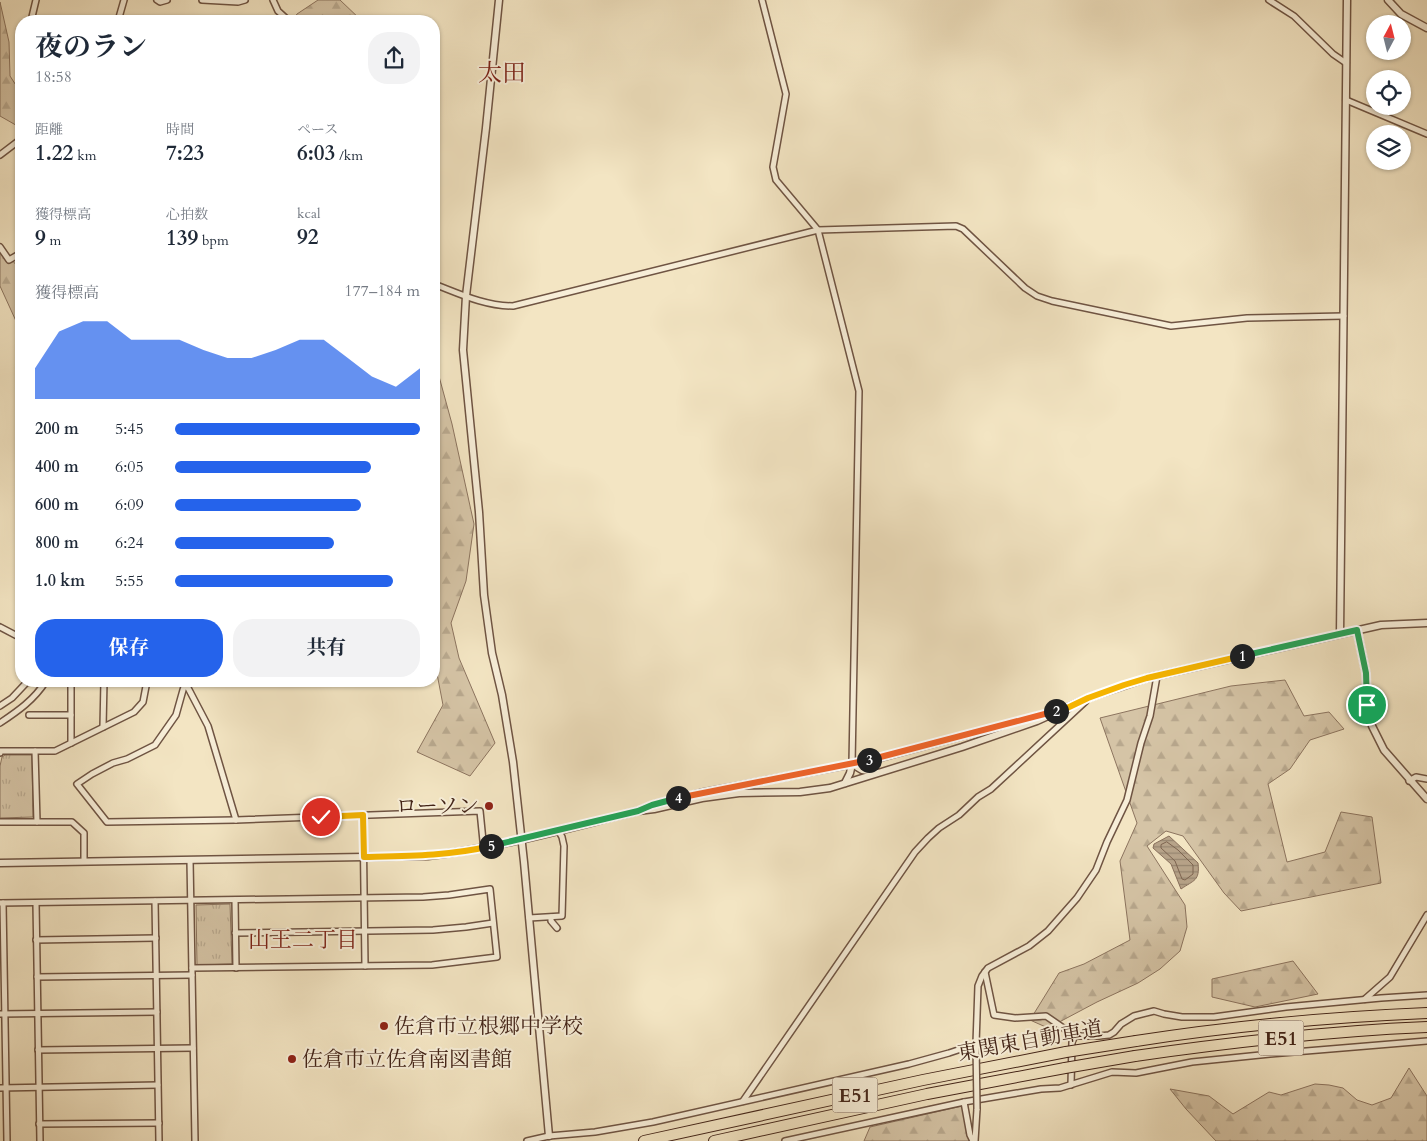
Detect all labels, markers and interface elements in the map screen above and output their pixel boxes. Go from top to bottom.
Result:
north arrow [1366,15,1411,60]
map controls [1366,15,1411,170]
text: 夜のラン [35,28,147,66]
button: share [368,32,420,84]
district label: 太田 [478,57,526,90]
text: 18:58 [35,66,72,88]
button: locate [1366,70,1411,115]
text: 距離 [35,120,63,139]
text: 時間 [166,120,194,139]
text: ペース [297,120,338,139]
button: layers [1366,125,1411,170]
text: 1.22 [35,139,73,168]
text: 7:23 [166,139,204,168]
text: 6:03 [297,139,335,168]
text: km [73,146,96,165]
text: /km [335,146,363,165]
text: kcal [297,204,321,223]
text: 獲得標高 [35,205,91,224]
text: 心拍数 [166,205,208,224]
text: 92 [297,223,319,252]
text: 9 [35,224,46,253]
text: 139 [166,224,198,253]
text: m [46,231,61,250]
text: bpm [198,231,229,250]
text: 177–184 m [344,280,420,302]
text: 獲得標高 [35,282,99,304]
text: 200 m [35,418,79,440]
text: 5:45 [115,418,144,440]
text: 400 m [35,456,79,478]
text: 6:05 [115,456,144,478]
text: 600 m [35,494,79,516]
text: 6:09 [115,494,144,516]
text: 800 m [35,532,79,554]
text: 6:24 [115,532,144,554]
text: 1.0 km [35,570,85,592]
text: 5:55 [115,570,144,592]
button: 保存 [35,619,223,677]
button: 共有 [233,619,420,677]
pin: 1 [1230,644,1254,668]
text: 1 [1239,647,1246,666]
pin [1346,684,1388,726]
icon: arrive [1353,691,1381,719]
pin: 2 [1044,698,1068,724]
text: 2 [1053,702,1060,721]
pin: 3 [856,748,882,772]
text: 3 [866,751,873,770]
pin: 4 [666,786,690,810]
text: 4 [675,789,682,808]
place label: ローソン [396,792,479,821]
pin [300,796,342,838]
marker: ローソン [483,800,495,812]
icon: check [307,803,335,831]
pin: 5 [478,834,504,858]
text: 5 [488,837,495,856]
district label: 山王二丁目 [248,925,358,955]
place label: 佐倉市立根郷中学校 [394,1012,583,1041]
street label: 東関東自動車道 [955,1014,1105,1068]
marker: 佐倉市立根郷中学校 [378,1020,390,1032]
road number: E51 [1258,1020,1304,1056]
place label: 佐倉市立佐倉南図書館 [302,1045,512,1074]
marker: 佐倉市立佐倉南図書館 [286,1053,298,1065]
road number: E51 [832,1078,878,1112]

